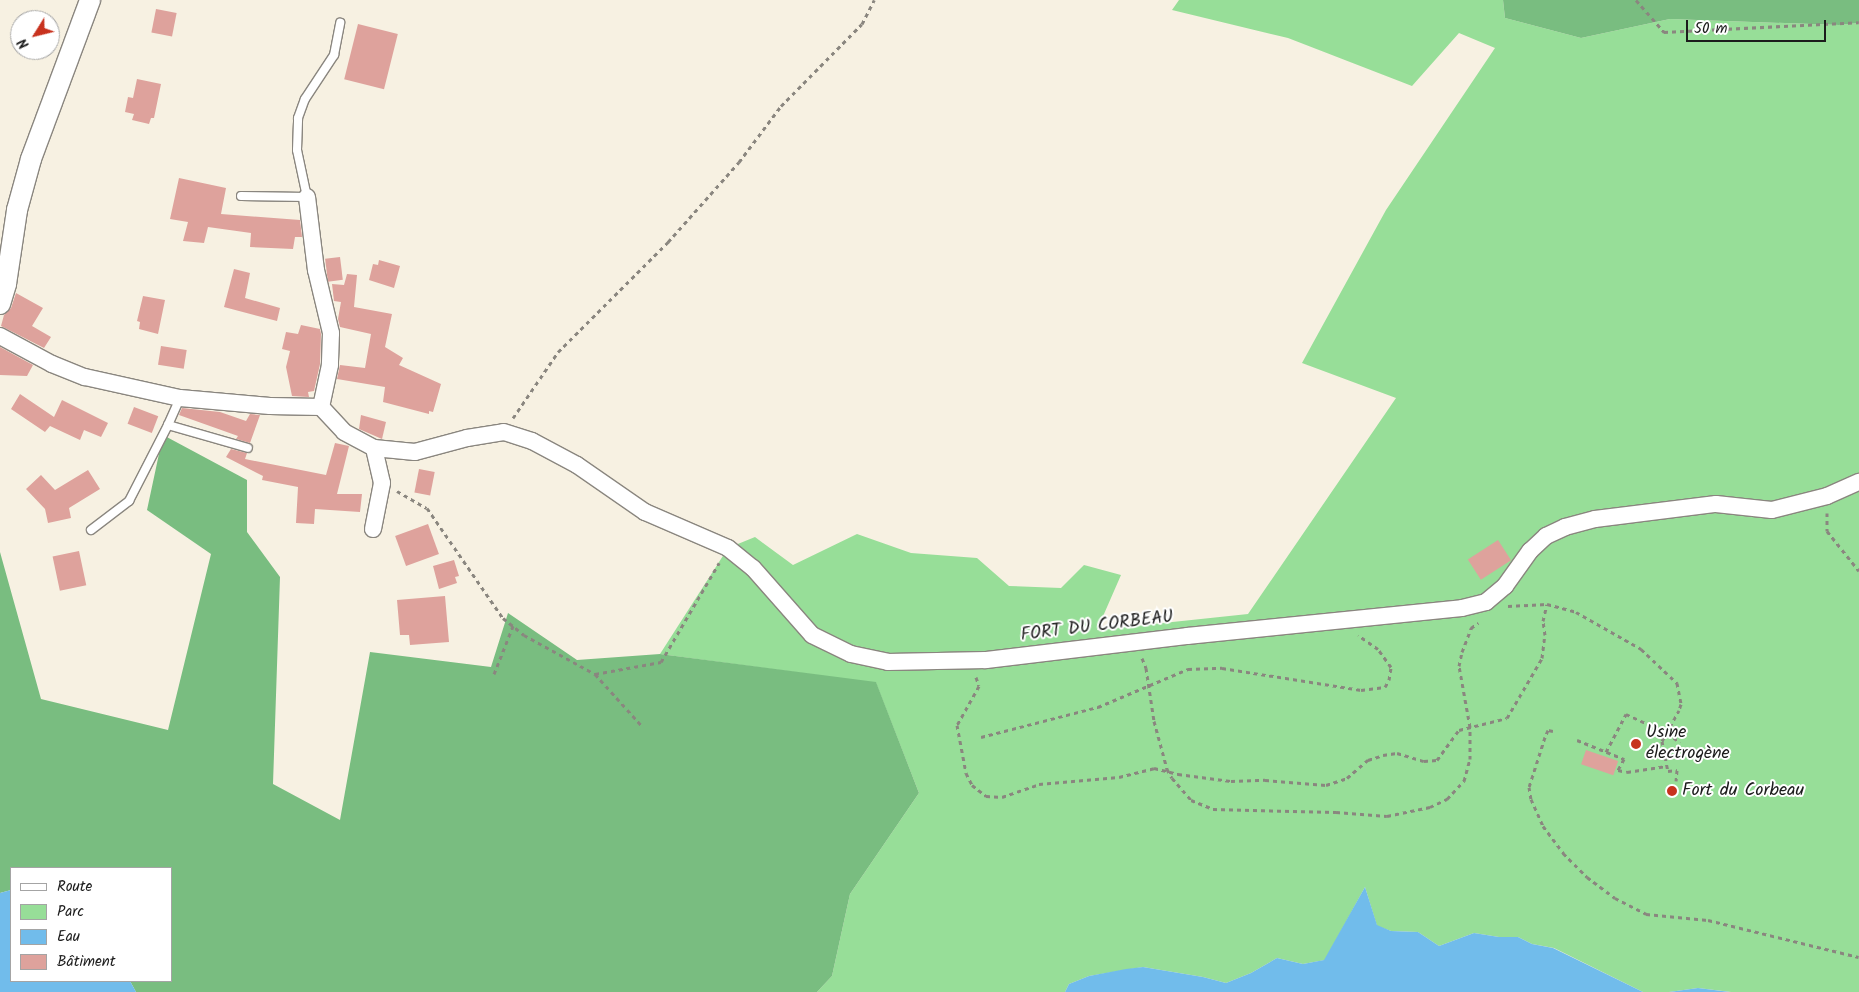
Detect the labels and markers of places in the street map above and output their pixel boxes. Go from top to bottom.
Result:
place label: Usine électrogène [1646,723,1730,766]
marker: Usine électrogène [1630,738,1642,750]
place label: Fort du Corbeau [1682,780,1804,802]
marker: Fort du Corbeau [1666,785,1678,797]

